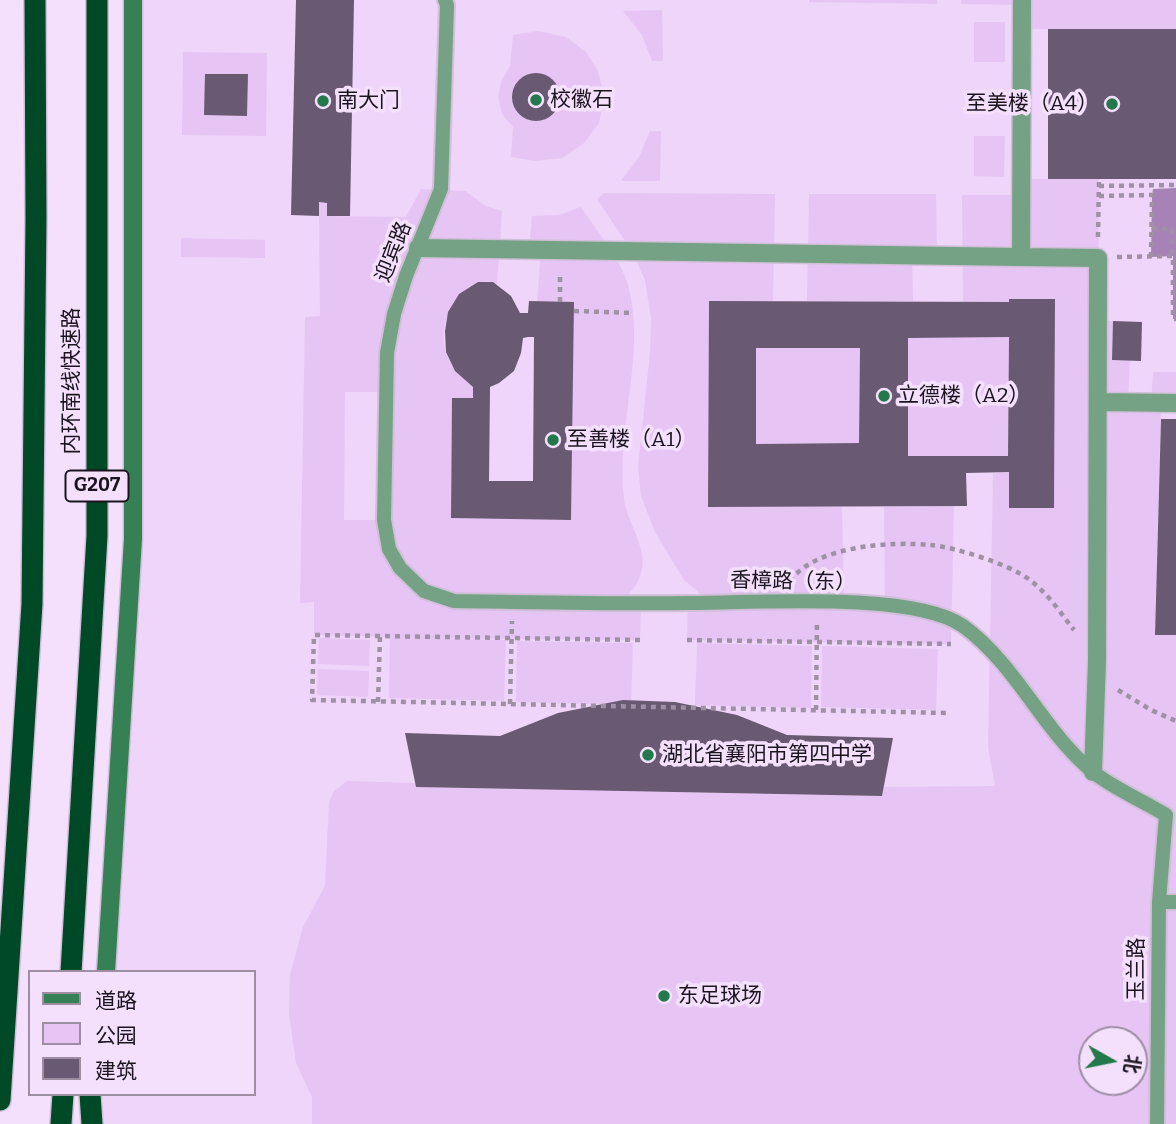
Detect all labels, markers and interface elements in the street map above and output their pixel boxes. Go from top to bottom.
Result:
place label: 校徽石 [550,87,613,113]
place label: 南大门 [337,88,400,114]
place label: 至美楼（A4） [966,91,1098,117]
marker: 校徽石 [528,92,544,108]
marker: 南大门 [315,93,331,109]
marker: 至美楼（A4） [1104,96,1120,112]
street label: 迎宾路 [371,218,417,286]
street label: 内环南线快速路 [59,308,85,454]
place label: 立德楼（A2） [898,383,1029,409]
marker: 立德楼（A2） [876,388,892,404]
place label: 至善楼（A1） [567,427,695,453]
marker: 至善楼（A1） [545,432,561,448]
road number: G207 [66,471,128,502]
street label: 香樟路（东） [730,568,856,596]
place label: 湖北省襄阳市第四中学 [662,742,872,768]
marker: 湖北省襄阳市第四中学 [640,747,656,763]
street label: 玉兰路 [1124,938,1150,1000]
legend [28,970,256,1096]
place label: 东足球场 [678,983,762,1009]
text: 道路 [95,988,137,1014]
marker: 东足球场 [656,988,672,1004]
text: 公园 [95,1023,137,1049]
north arrow [1078,1026,1148,1096]
text: 北 [1119,1053,1145,1075]
text: 建筑 [95,1058,137,1084]

